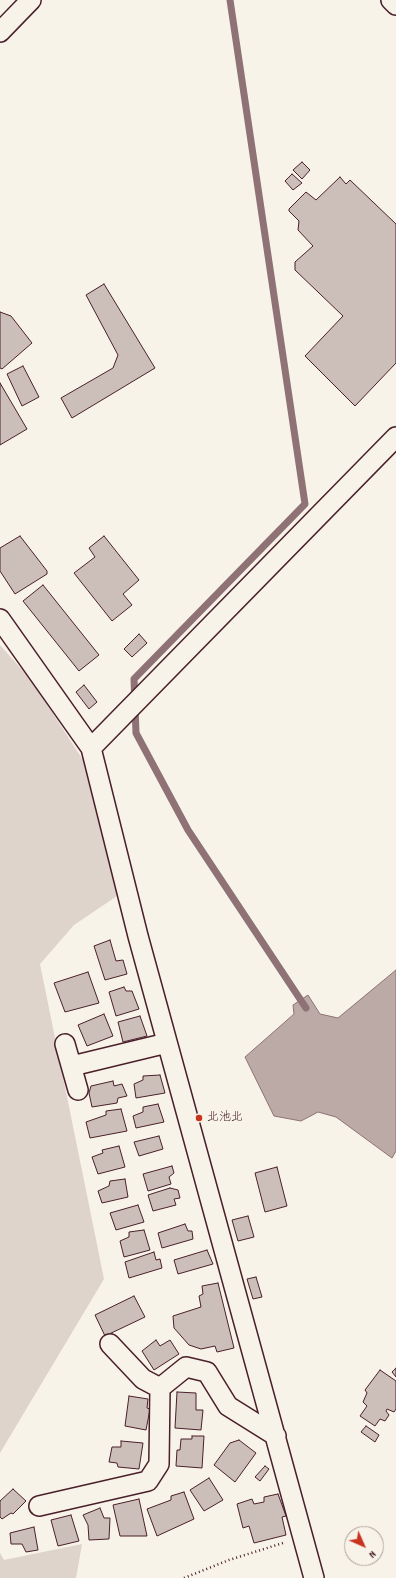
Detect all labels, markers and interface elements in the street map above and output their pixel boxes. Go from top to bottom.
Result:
place label: 北池北 [207,1111,243,1125]
marker: 北池北 [194,1113,204,1123]
north arrow [344,1526,384,1566]
text: N [364,1546,379,1561]

